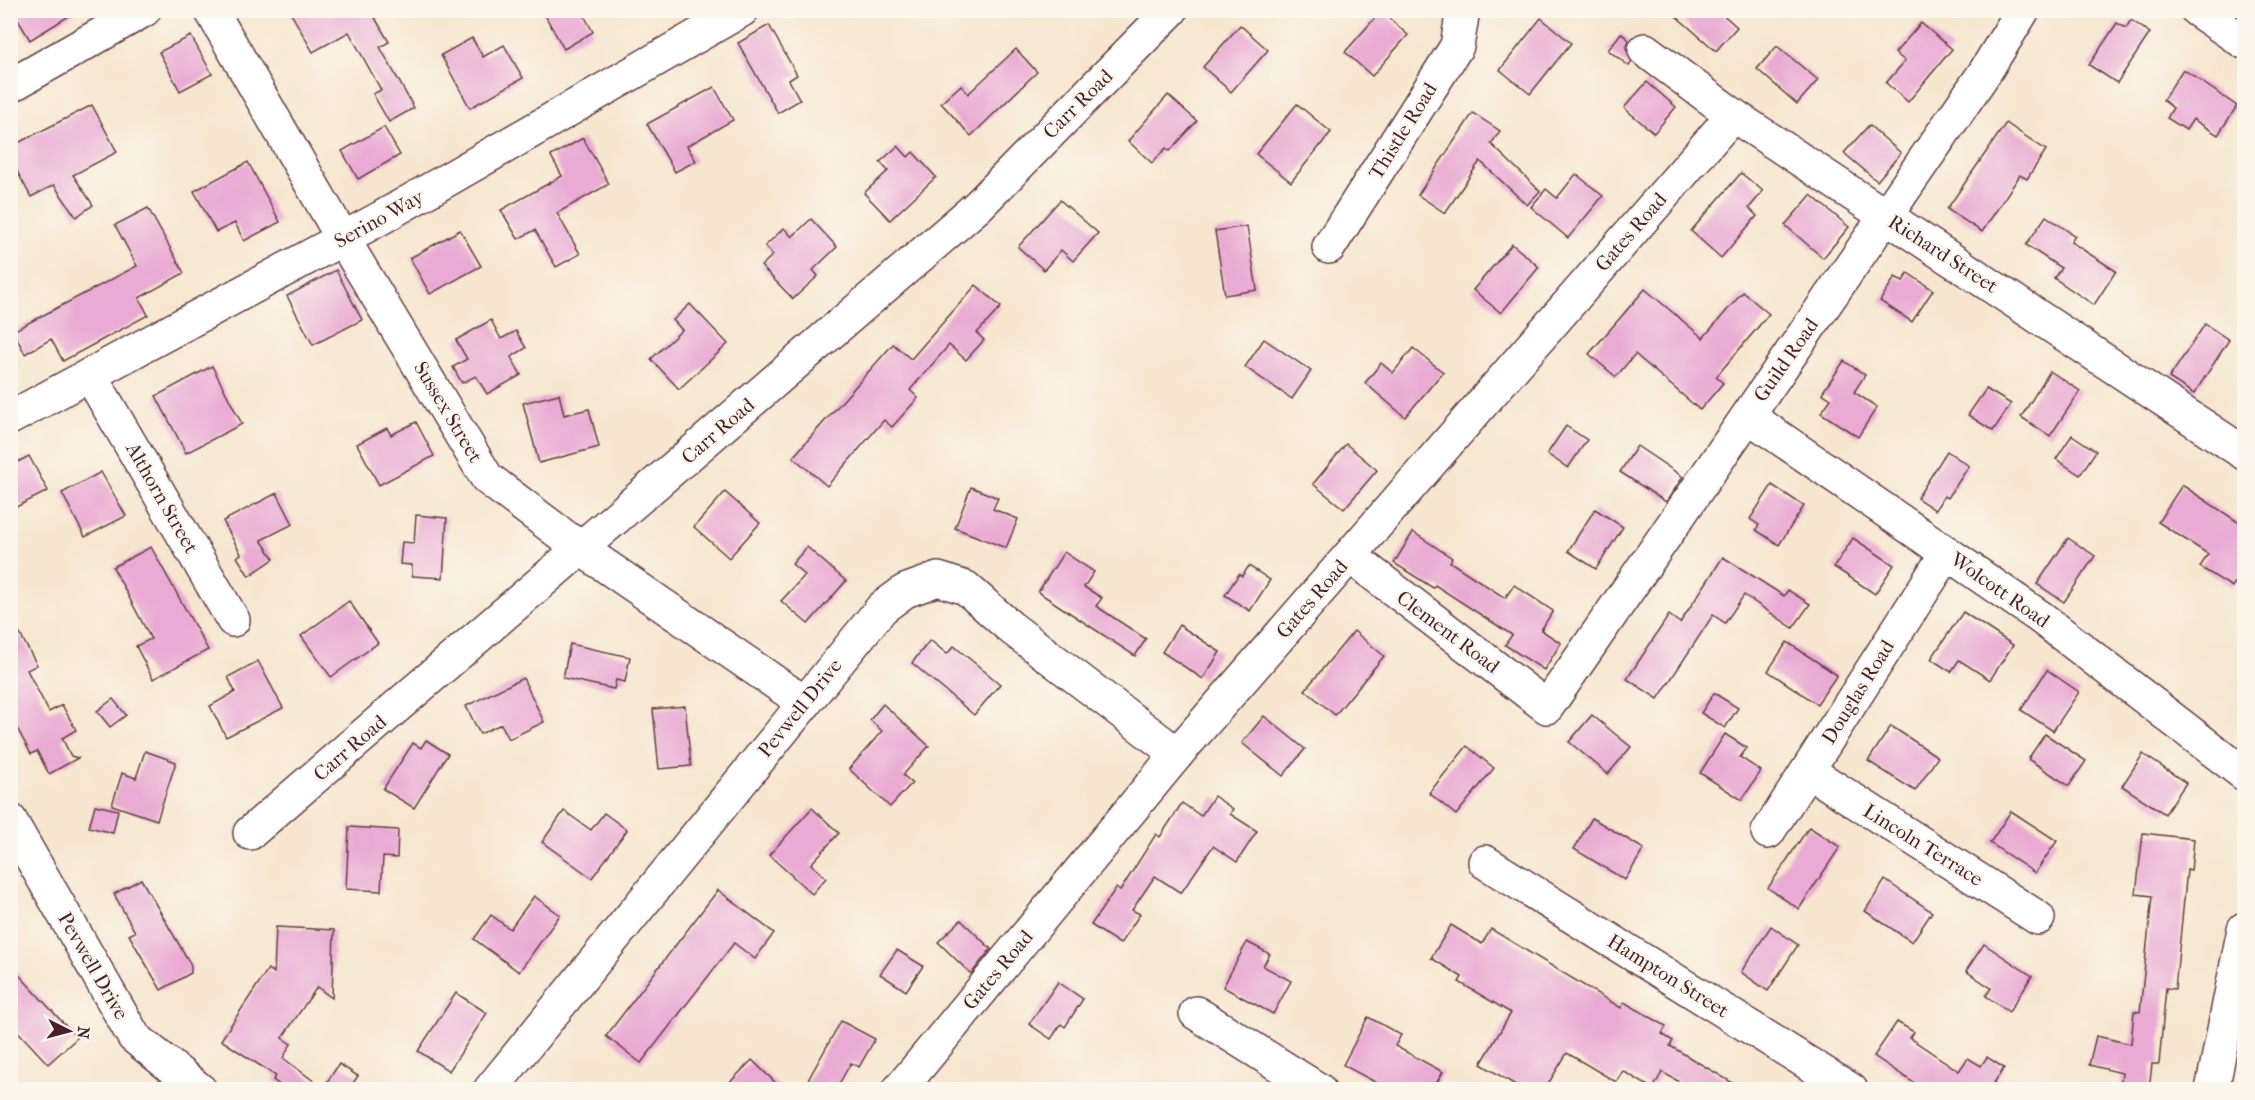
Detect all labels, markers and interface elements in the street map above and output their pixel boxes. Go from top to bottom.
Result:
street label: Carr Road [1039,64,1118,143]
street label: Thistle Road [1364,77,1442,184]
street label: Serino Way [330,184,429,253]
street label: Gates Road [1591,187,1672,276]
street label: Richard Street [1884,210,2002,298]
street label: Guild Road [1749,313,1824,406]
street label: Sussex Street [409,357,487,467]
street label: Carr Road [677,393,760,469]
street label: Althorn Street [121,438,203,557]
street label: Wolcott Road [1945,547,2055,633]
street label: Gates Road [1272,554,1353,643]
street label: Clement Road [1392,586,1505,679]
street label: Douglas Road [1817,635,1900,748]
street label: Pevwell Drive [753,654,847,762]
street label: Carr Road [309,710,392,786]
street label: Lincoln Terrace [1859,799,1987,891]
street label: Pevwell Drive [53,908,133,1024]
street label: Gates Road [958,925,1039,1014]
street label: Hampton Street [1603,930,1733,1022]
north arrow [39,1001,99,1061]
text: N [73,1025,94,1040]

